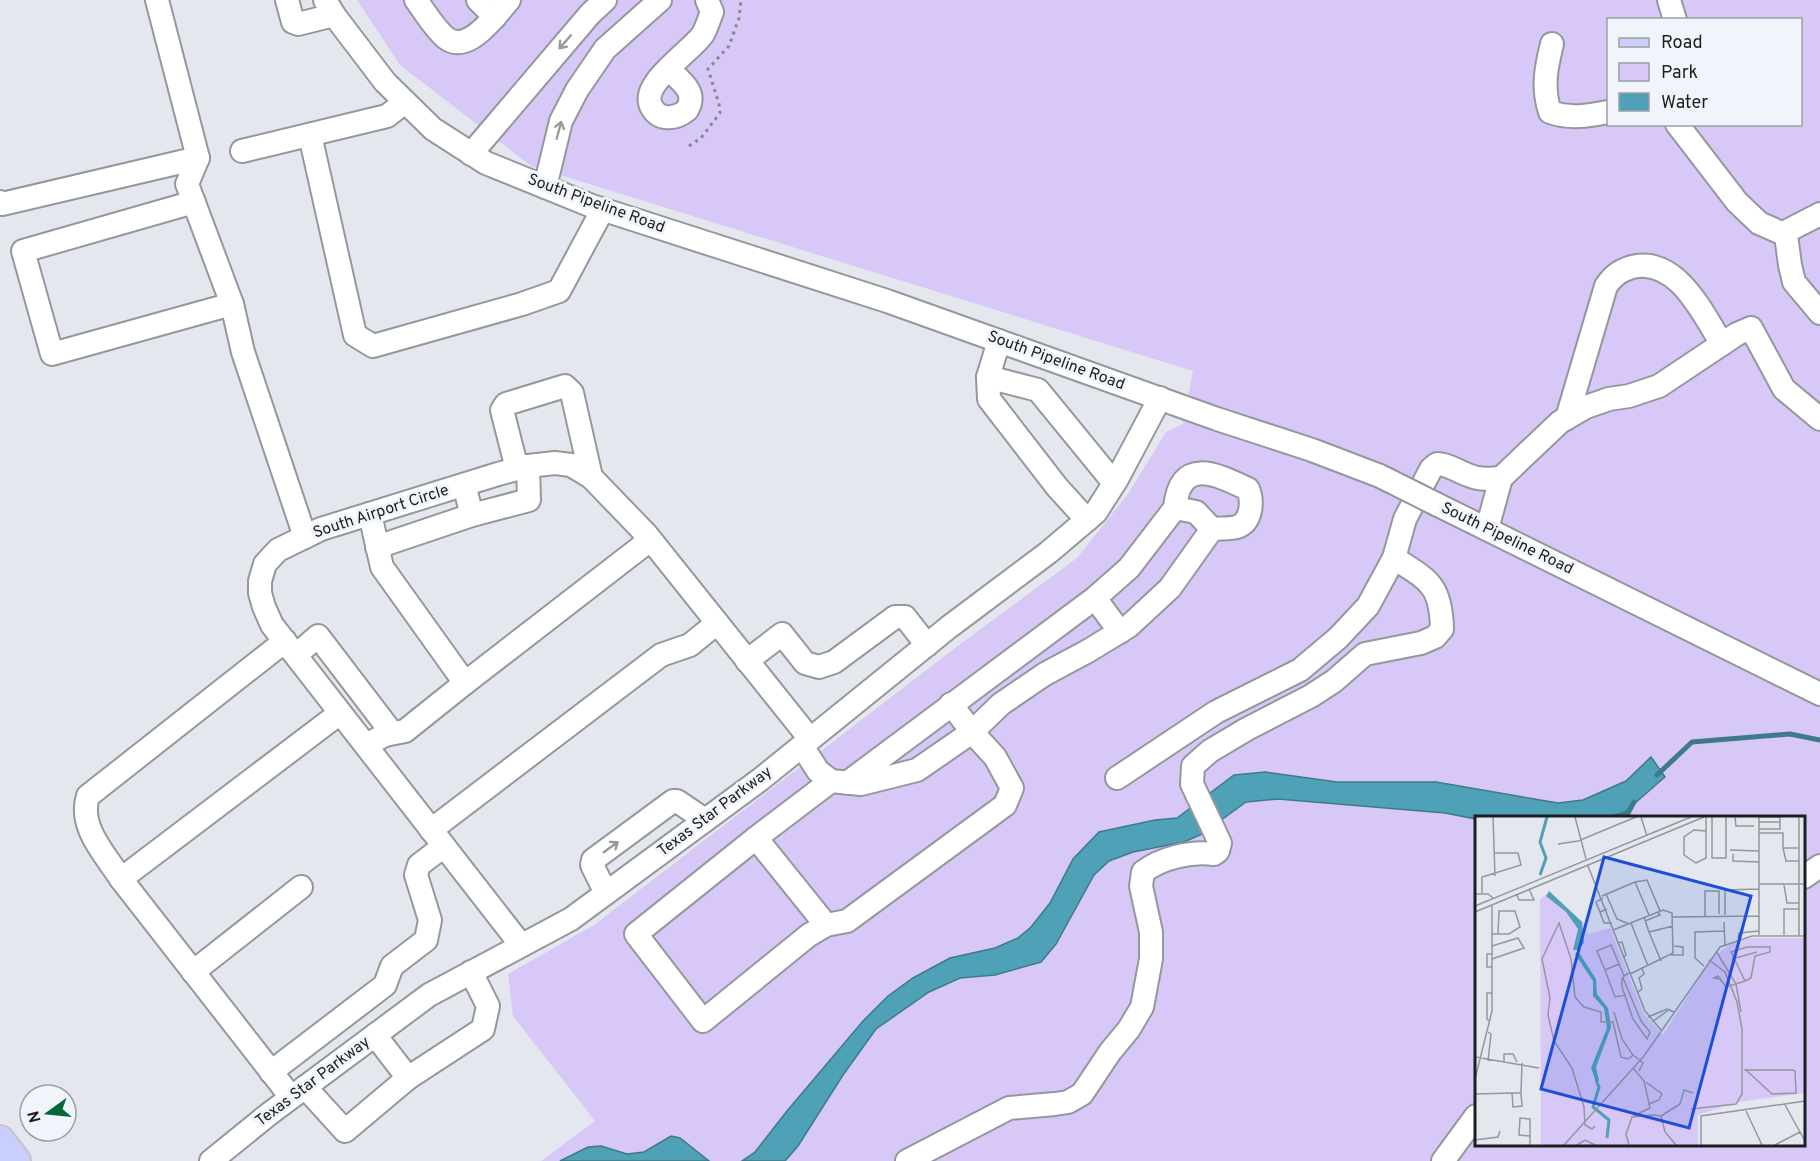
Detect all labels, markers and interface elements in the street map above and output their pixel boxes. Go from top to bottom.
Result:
legend [1607,18,1802,126]
text: Road [1661,32,1703,55]
one-way arrow [558,34,572,49]
text: Park [1661,62,1698,85]
text: Water [1661,92,1708,115]
one-way arrow [554,121,565,140]
street label: South Pipeline Road [525,170,667,238]
street label: South Pipeline Road [985,327,1127,395]
street label: South Airport Circle [311,481,451,543]
street label: South Pipeline Road [1438,498,1576,580]
street label: Texas Star Parkway [654,762,776,862]
inset map [1475,816,1805,1146]
one-way arrow [602,841,618,853]
street label: Texas Star Parkway [252,1032,374,1132]
north arrow [18,1083,78,1143]
text: N [24,1108,47,1125]

